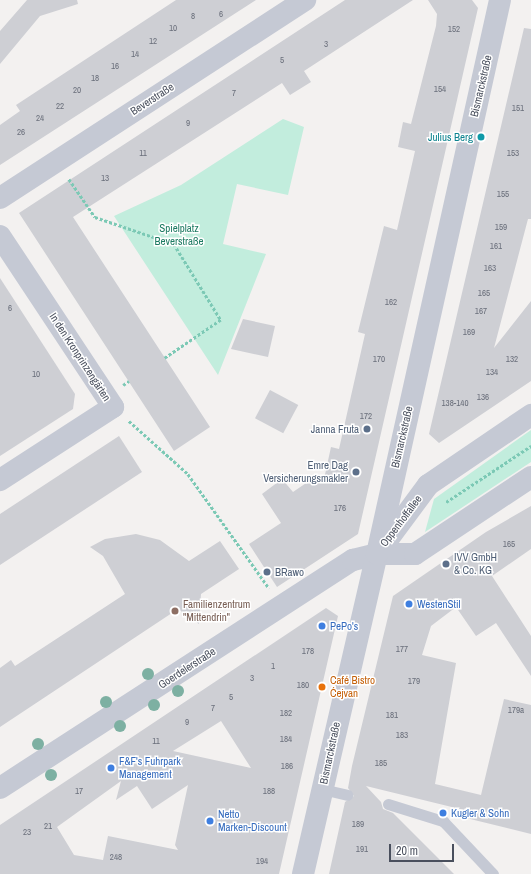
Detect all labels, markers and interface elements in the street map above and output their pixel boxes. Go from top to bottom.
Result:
house number: 6 [219,9,223,19]
house number: 8 [191,11,195,21]
house number: 10 [169,23,177,33]
house number: 152 [448,24,460,34]
house number: 12 [149,36,157,46]
house number: 3 [324,39,328,49]
house number: 14 [131,49,139,59]
street label: Bismarckstraße [467,54,495,118]
house number: 5 [280,55,284,65]
house number: 16 [111,61,119,71]
house number: 18 [91,73,99,83]
street label: Beverstraße [128,80,176,118]
house number: 154 [434,84,446,94]
house number: 20 [73,85,81,95]
house number: 7 [232,88,236,98]
house number: 22 [56,101,64,111]
house number: 151 [512,103,524,113]
house number: 24 [36,113,44,123]
house number: 9 [186,118,190,128]
house number: 26 [17,127,25,137]
place label: Julius Berg [428,130,473,144]
marker: Julius Berg [476,132,486,142]
house number: 11 [139,148,147,158]
house number: 153 [507,148,519,158]
house number: 13 [101,173,109,183]
house number: 155 [497,189,509,199]
park label: Spielplatz Beverstraße [154,222,204,248]
house number: 159 [495,222,507,232]
house number: 161 [490,241,502,251]
house number: 163 [484,263,496,273]
house number: 165 [478,288,490,298]
house number: 162 [385,297,397,307]
house number: 6 [8,303,12,313]
house number: 167 [475,306,487,316]
street label: In den Kronprinzengärten [47,311,113,403]
house number: 169 [463,327,475,337]
house number: 170 [373,354,385,364]
house number: 132 [506,354,518,364]
house number: 134 [486,367,498,377]
house number: 10 [32,369,40,379]
house number: 136 [477,392,489,402]
house number: 138-140 [441,398,469,408]
street label: Bismarckstraße [388,405,416,469]
house number: 172 [360,411,372,421]
place label: Janna Fruta [311,422,359,436]
marker: Janna Fruta [362,424,372,434]
place label: Emre Dag Versicherungsmakler [263,459,348,485]
marker: Emre Dag Versicherungsmakler [351,467,361,477]
street label: Oppenhoffallee [377,493,425,549]
house number: 176 [334,503,346,513]
house number: 165 [503,539,515,549]
place label: IVV GmbH & Co. KG [454,551,497,577]
marker: IVV GmbH & Co. KG [441,559,451,569]
place label: BRawo [275,565,304,579]
marker: BRawo [262,567,272,577]
place label: WestenStil [417,597,460,611]
place label: Familienzentrum "Mittendrin" [183,598,250,624]
marker: WestenStil [404,599,414,609]
marker: Familienzentrum "Mittendrin" [170,606,180,616]
place label: PePo's [330,619,358,633]
marker: PePo's [317,621,327,631]
house number: 177 [396,644,408,654]
street label: Goerdelerstraße [156,645,218,691]
house number: 178 [302,646,314,656]
house number: 1 [271,661,275,671]
house number: 3 [250,673,254,683]
place label: Café Bistro Ćejvan [330,674,375,700]
house number: 179 [408,676,420,686]
house number: 180 [297,680,309,690]
marker: Café Bistro Ćejvan [317,682,327,692]
house number: 5 [229,692,233,702]
house number: 7 [211,703,215,713]
house number: 179a [508,705,524,715]
house number: 182 [280,708,292,718]
house number: 181 [386,710,398,720]
house number: 9 [185,717,189,727]
street label: Bismarckstraße [317,721,343,785]
house number: 183 [396,730,408,740]
house number: 184 [280,734,292,744]
house number: 11 [152,736,160,746]
place label: F&F's Fuhrpark Management [119,755,181,781]
house number: 185 [375,758,387,768]
house number: 186 [281,761,293,771]
marker: F&F's Fuhrpark Management [106,763,116,773]
house number: 17 [75,786,83,796]
house number: 188 [263,786,275,796]
place label: Kugler & Sohn [451,806,509,820]
place label: Netto Marken-Discount [218,808,287,834]
marker: Kugler & Sohn [438,808,448,818]
marker: Netto Marken-Discount [205,816,215,826]
house number: 189 [352,819,364,829]
house number: 21 [44,821,52,831]
house number: 23 [23,827,31,837]
scale bar [391,836,456,862]
text: 20 m [396,843,418,859]
house number: 191 [356,844,368,854]
house number: 248 [110,852,122,862]
house number: 194 [256,856,268,866]

